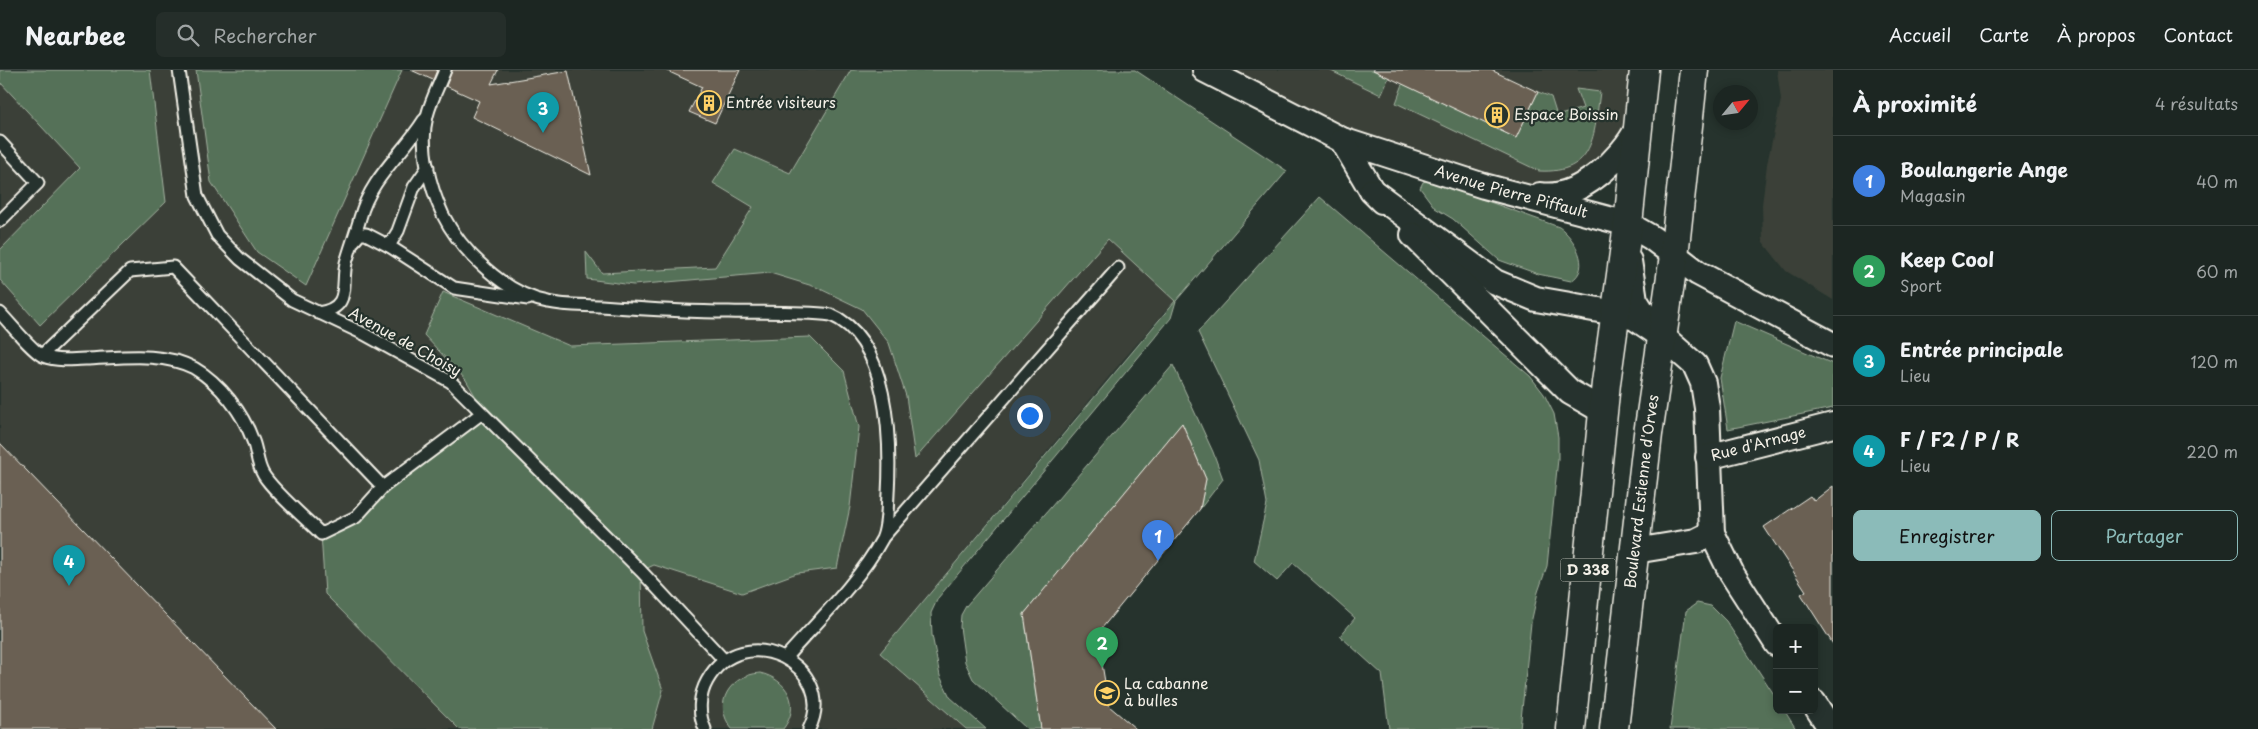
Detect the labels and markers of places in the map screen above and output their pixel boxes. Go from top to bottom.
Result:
building icon: Entrée visiteurs [696,90,722,116]
place label: Entrée visiteurs [726,90,836,113]
pin: 3 [527,92,559,133]
building icon: Espace Boissin [1484,102,1510,128]
place label: Espace Boissin [1514,102,1619,125]
pin: 1 [1142,520,1174,561]
pin: 4 [53,545,85,586]
pin: 2 [1086,627,1118,668]
place label: La cabanne à bulles [1124,671,1208,711]
school or university icon: La cabanne à bulles [1094,680,1120,706]

